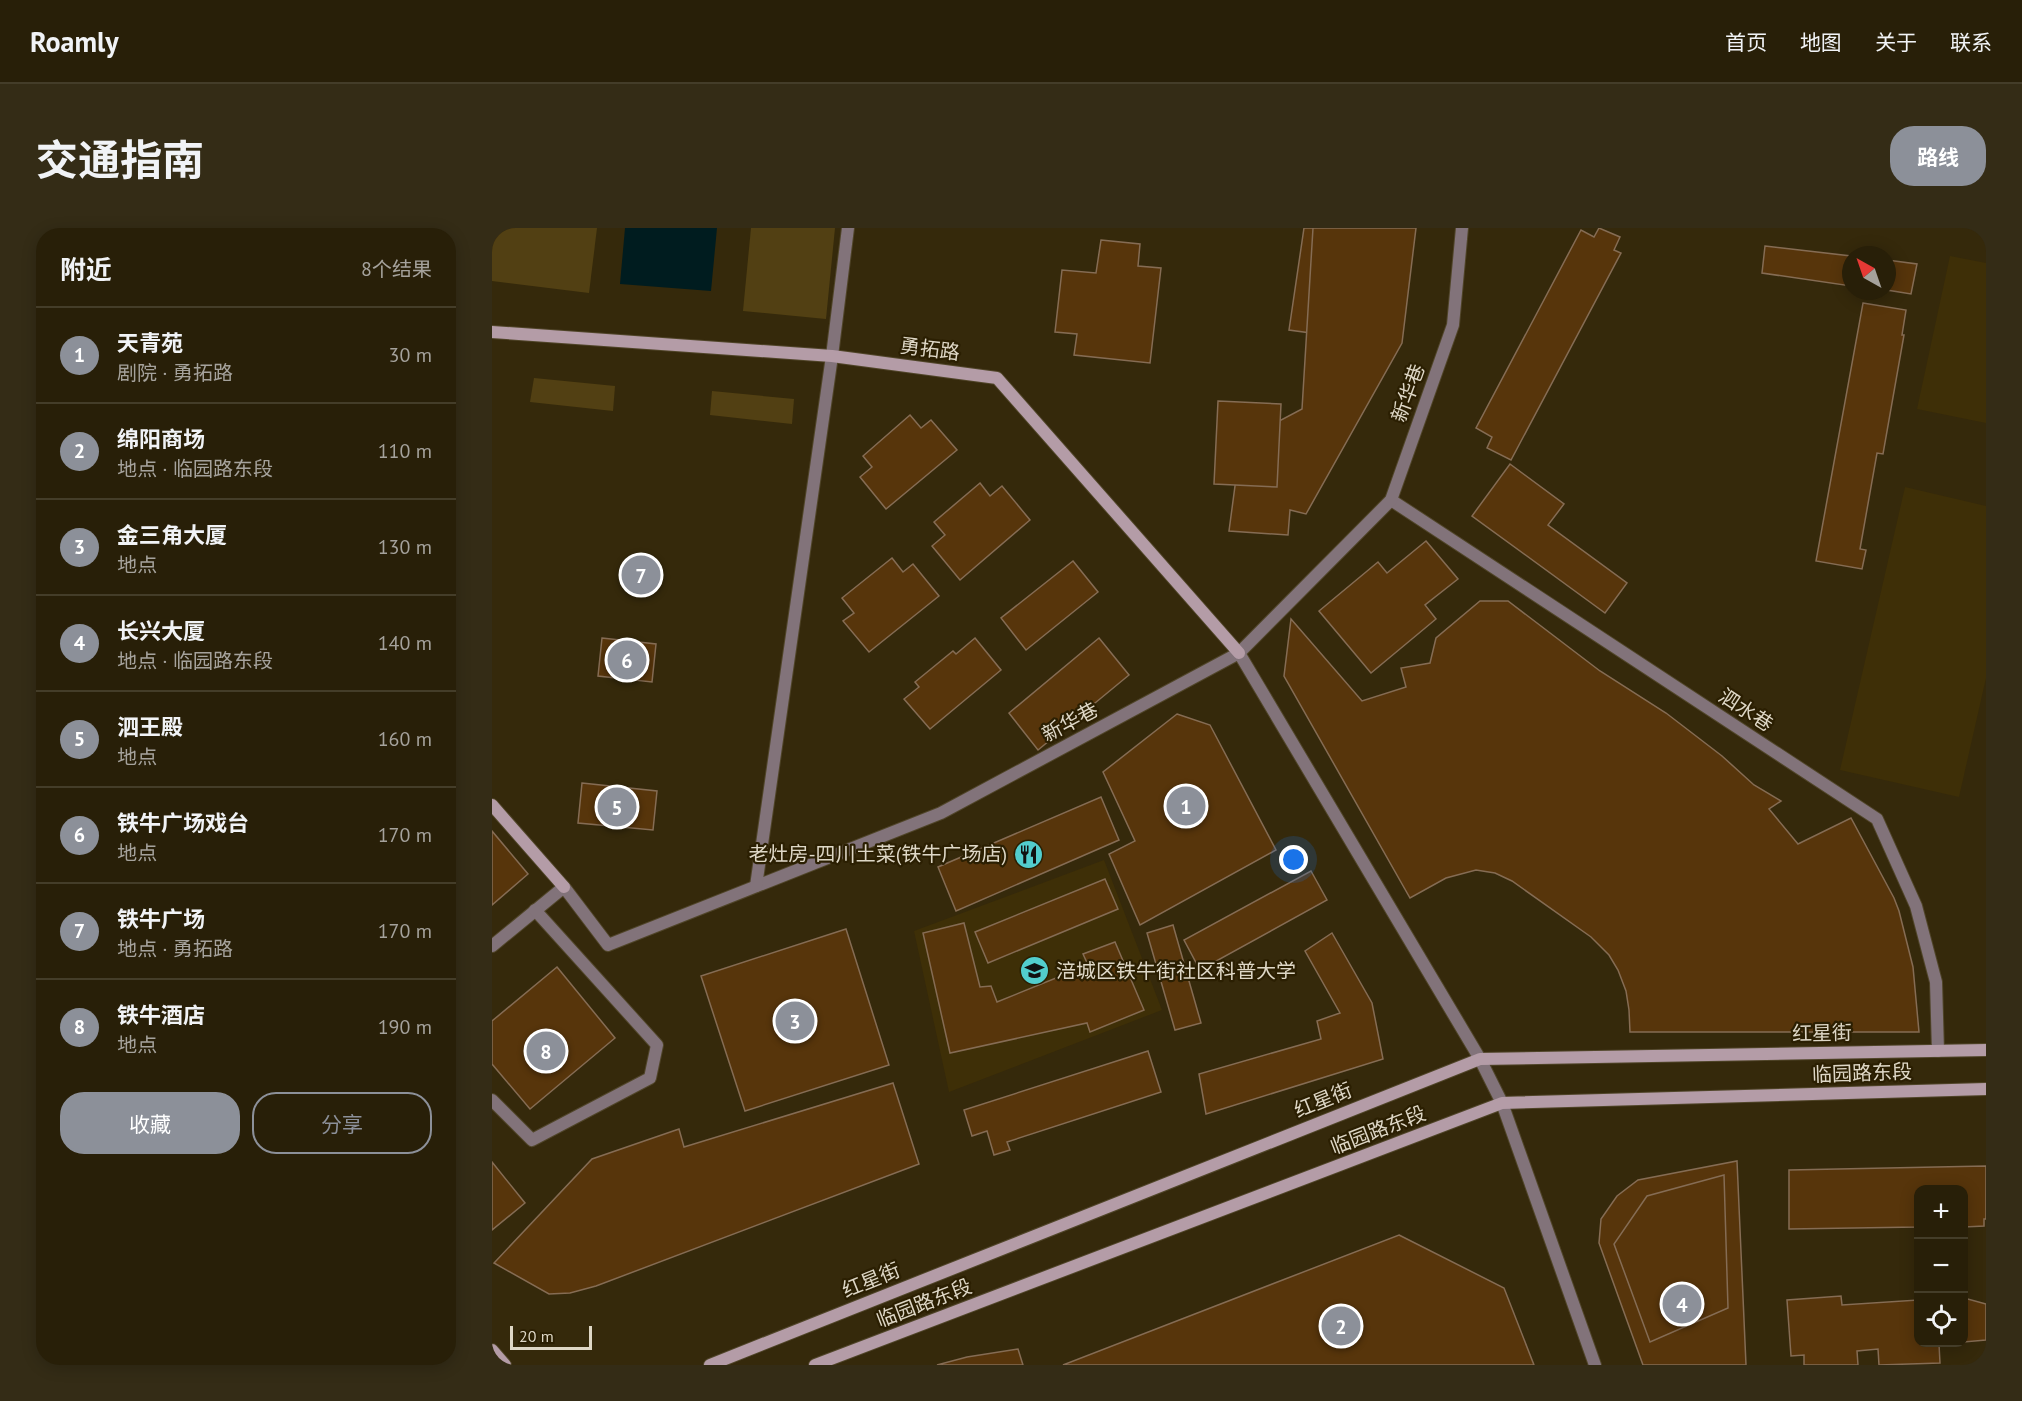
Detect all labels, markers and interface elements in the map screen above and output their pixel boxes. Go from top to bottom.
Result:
text: Roamly [30,23,119,60]
text: 首页 [1725,29,1767,56]
text: 地图 [1800,29,1842,56]
text: 关于 [1875,29,1917,56]
text: 联系 [1950,29,1992,56]
button: 路线 [1890,126,1986,186]
text: 交通指南 [36,132,204,187]
north arrow [1842,246,1896,300]
text: 附近 [60,253,112,286]
text: 8个结果 [361,256,432,282]
text: 天青苑 [117,329,183,357]
street label: 勇拓路 [899,332,961,366]
text: 1 [74,342,85,368]
text: 30 m [389,342,432,368]
text: 剧院 · 勇拓路 [117,360,233,386]
street label: 新华巷 [1386,360,1430,426]
text: 绵阳商场 [117,425,205,453]
text: 2 [74,438,85,464]
text: 110 m [378,438,432,464]
text: 地点 · 临园路东段 [117,456,273,482]
text: 金三角大厦 [117,521,227,549]
text: 3 [74,534,85,560]
text: 130 m [378,534,432,560]
text: 地点 [117,552,157,578]
pin: 7 [622,552,660,598]
text: 长兴大厦 [117,617,205,645]
text: 4 [74,630,85,656]
text: 140 m [378,630,432,656]
pin: 6 [608,638,646,682]
text: 地点 · 临园路东段 [117,648,273,674]
street label: 泗水巷 [1714,683,1778,737]
street label: 新华巷 [1037,696,1103,748]
text: 泗王殿 [117,713,183,741]
text: 5 [74,726,85,752]
text: 160 m [378,726,432,752]
text: 地点 [117,744,157,770]
pin: 5 [598,784,636,830]
pin: 1 [1166,784,1206,828]
text: 铁牛广场戏台 [117,809,249,837]
text: 6 [74,822,85,848]
text: 170 m [378,822,432,848]
restaurant icon: 老灶房-四川土菜(铁牛广场店) [1012,838,1044,870]
text: 地点 [117,840,157,866]
place label: 老灶房-四川土菜(铁牛广场店) [749,841,1007,867]
your location [1279,845,1308,874]
text: 铁牛广场 [117,905,205,933]
text: 7 [74,918,85,944]
text: 170 m [378,918,432,944]
text: 地点 · 勇拓路 [117,936,233,962]
school or university icon: 涪城区铁牛街社区科普大学 [1019,955,1051,987]
place label: 涪城区铁牛街社区科普大学 [1056,958,1296,984]
pin: 3 [776,998,814,1044]
text: 铁牛酒店 [117,1001,205,1029]
text: 8 [74,1014,85,1040]
text: 190 m [378,1014,432,1040]
street label: 红星街 [1792,1019,1852,1047]
pin: 8 [526,1028,566,1074]
text: 地点 [117,1032,157,1058]
street label: 临园路东段 [1812,1058,1912,1088]
street label: 红星街 [1290,1077,1356,1123]
button: 收藏 [60,1092,240,1154]
button: 分享 [252,1092,432,1154]
street label: 临园路东段 [1327,1100,1429,1160]
map controls [1914,1185,1968,1347]
button: + [1914,1185,1968,1239]
button: − [1914,1239,1968,1293]
street label: 红星街 [838,1257,904,1303]
street label: 临园路东段 [873,1273,975,1333]
pin: 4 [1662,1282,1702,1326]
button: locate [1914,1293,1968,1347]
pin: 2 [1322,1304,1360,1348]
scale bar [510,1323,592,1350]
text: 20 m [519,1326,554,1346]

